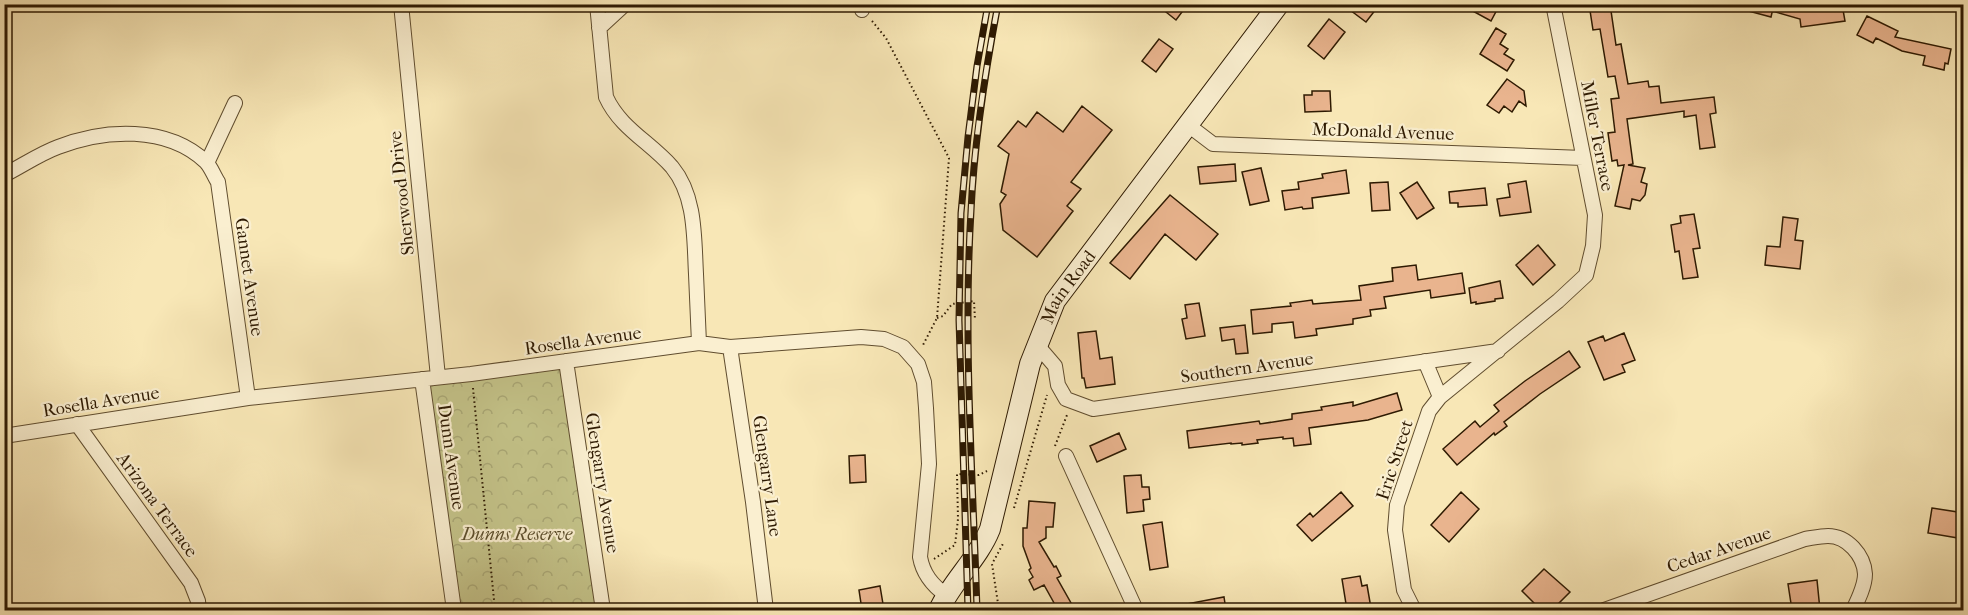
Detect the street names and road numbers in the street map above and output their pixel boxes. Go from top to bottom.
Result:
street label: Miller Terrace [1576,79,1618,193]
street label: McDonald Avenue [1312,119,1455,145]
street label: Sherwood Drive [385,130,419,256]
street label: Gannet Avenue [230,217,268,338]
street label: Main Road [1036,246,1100,327]
street label: Rosella Avenue [523,322,643,360]
street label: Southern Avenue [1179,348,1315,388]
street label: Rosella Avenue [41,382,161,422]
street label: Dunn Avenue [433,403,469,511]
street label: Glengarry Avenue [581,411,623,555]
street label: Glengarry Lane [748,414,786,538]
street label: Eric Street [1372,417,1418,503]
street label: Arizona Terrace [111,448,202,562]
street label: Cedar Avenue [1664,522,1774,578]

